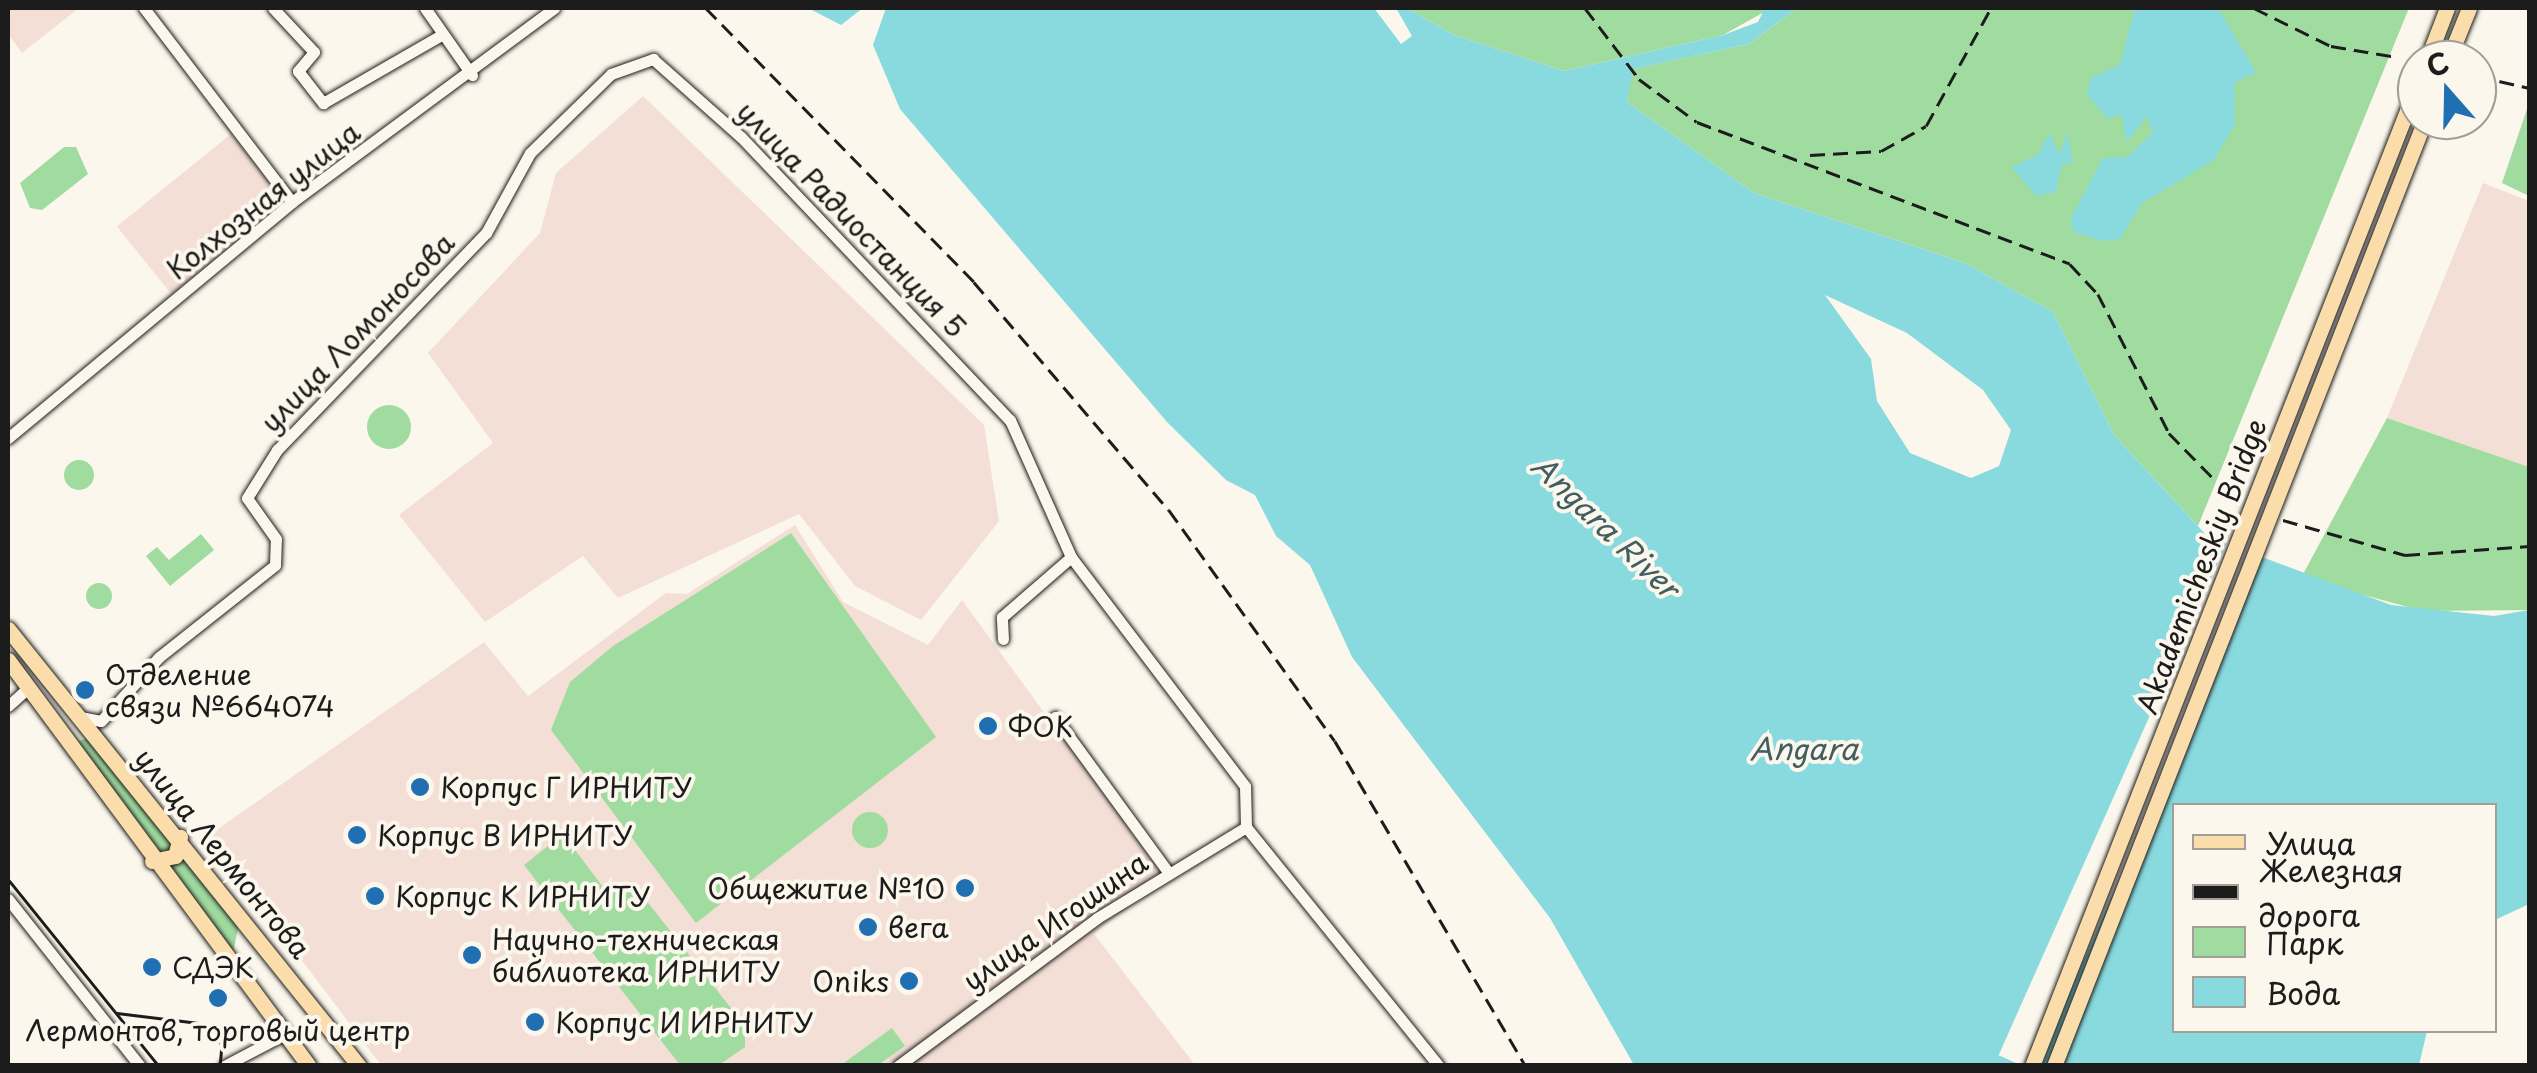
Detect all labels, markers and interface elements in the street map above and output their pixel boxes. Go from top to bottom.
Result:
text: С [2420,39,2455,87]
north arrow [2397,40,2497,140]
street label: улица Радиостанция 5 [731,94,973,344]
street label: Колхозная улица [159,114,367,286]
street label: улица Ломоносова [253,225,461,439]
street label: Akademicheskiy Bridge [2129,413,2273,719]
water label: Angara River [1524,446,1688,606]
place label: Отделение связи №664074 [105,657,335,723]
marker: Отделение связи №664074 [74,679,96,701]
place label: ФОК [1008,709,1073,743]
marker: ФОК [977,715,999,737]
water label: Angara [1750,730,1858,766]
street label: улица Лермонтова [128,741,318,965]
place label: Корпус Г ИРНИТУ [440,770,695,804]
marker: Корпус Г ИРНИТУ [409,776,431,798]
legend [2172,803,2497,1033]
place label: Корпус В ИРНИТУ [377,818,635,852]
text: Улица [2266,820,2355,865]
marker: Корпус В ИРНИТУ [346,824,368,846]
street label: улица Игошина [956,844,1154,998]
text: Железная дорога [2259,847,2404,937]
place label: Общежитие №10 [708,871,945,905]
marker: Общежитие №10 [954,877,976,899]
place label: Корпус К ИРНИТУ [395,879,654,913]
marker: Корпус К ИРНИТУ [364,885,386,907]
place label: вега [888,910,949,944]
marker: вега [857,916,879,938]
text: Парк [2266,920,2343,965]
place label: Научно-техническая библиотека ИРНИТУ [492,922,781,988]
marker: Научно-техническая библиотека ИРНИТУ [461,944,483,966]
place label: СДЭК [172,950,254,984]
marker: СДЭК [141,956,163,978]
place label: Oniks [812,964,889,998]
marker: Oniks [898,970,920,992]
text: Вода [2266,970,2340,1015]
marker: Лермонтов, торговый центр [207,987,229,1009]
place label: Корпус И ИРНИТУ [555,1005,817,1039]
marker: Корпус И ИРНИТУ [524,1011,546,1033]
place label: Лермонтов, торговый центр [26,1013,410,1047]

